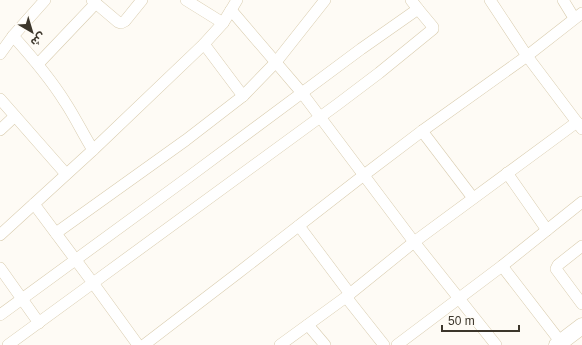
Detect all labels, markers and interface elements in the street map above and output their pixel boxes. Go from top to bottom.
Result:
north arrow [12,12,52,52]
text: ش [28,30,48,49]
scale bar [442,307,519,333]
text: 50 m [448,314,475,328]

